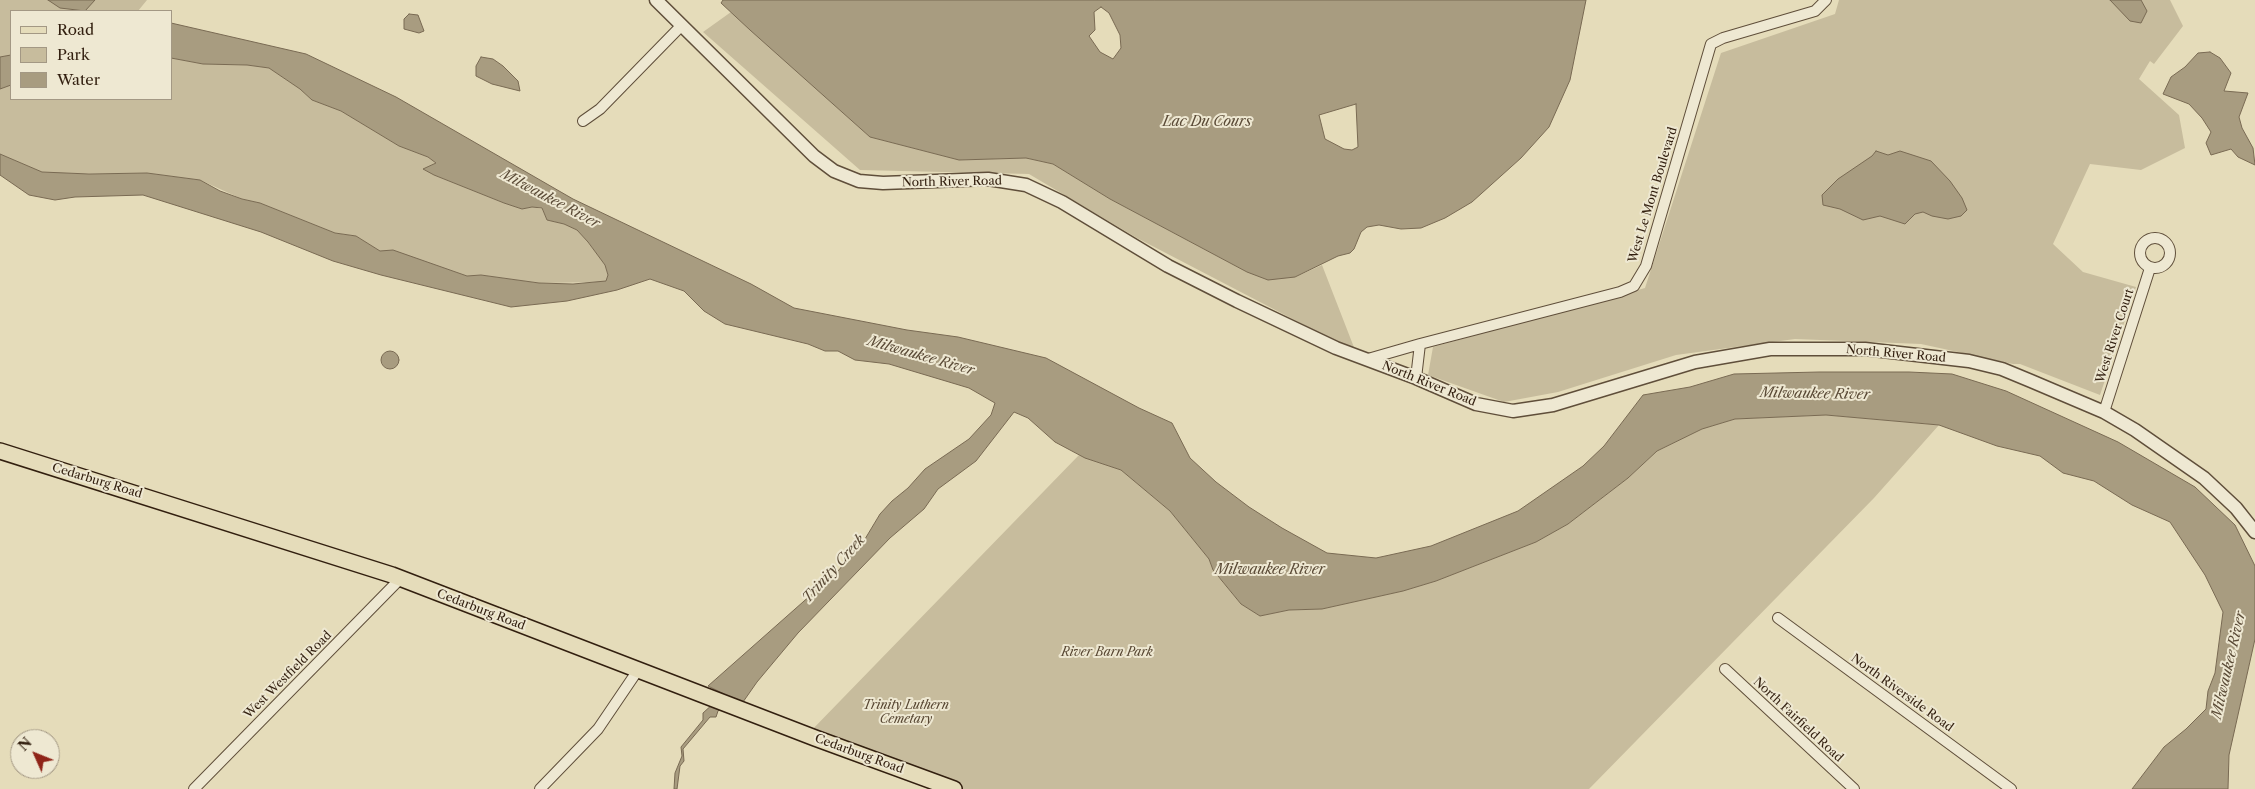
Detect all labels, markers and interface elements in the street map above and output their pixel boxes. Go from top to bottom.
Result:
legend [10,10,172,100]
text: Road [57,20,94,39]
text: Park [57,45,90,64]
text: Water [57,70,100,89]
water label: Lac Du Cours [1162,114,1252,130]
street label: West Le Mont Boulevard [1625,125,1681,265]
water label: Milwaukee River [497,166,603,232]
street label: North River Road [902,174,1002,190]
street label: West River Court [2093,287,2137,385]
water label: Milwaukee River [866,333,976,379]
street label: North River Road [1846,342,1946,366]
street label: North River Road [1380,359,1478,409]
water label: Milwaukee River [1760,385,1870,403]
street label: Cedarburg Road [50,460,144,502]
water label: Trinity Creek [799,532,869,606]
water label: Milwaukee River [1215,562,1325,578]
street label: Cedarburg Road [435,587,527,633]
water label: Milwaukee River [2208,609,2250,721]
street label: West Westfield Road [241,628,335,722]
park label: River Barn Park [1061,646,1153,660]
street label: North Riverside Road [1848,651,1956,735]
street label: North Fairfield Road [1750,675,1846,765]
park label: Trinity Luthern Cemetary [863,699,949,727]
north arrow [10,729,60,779]
street label: Cedarburg Road [813,731,905,777]
text: N [14,734,36,755]

